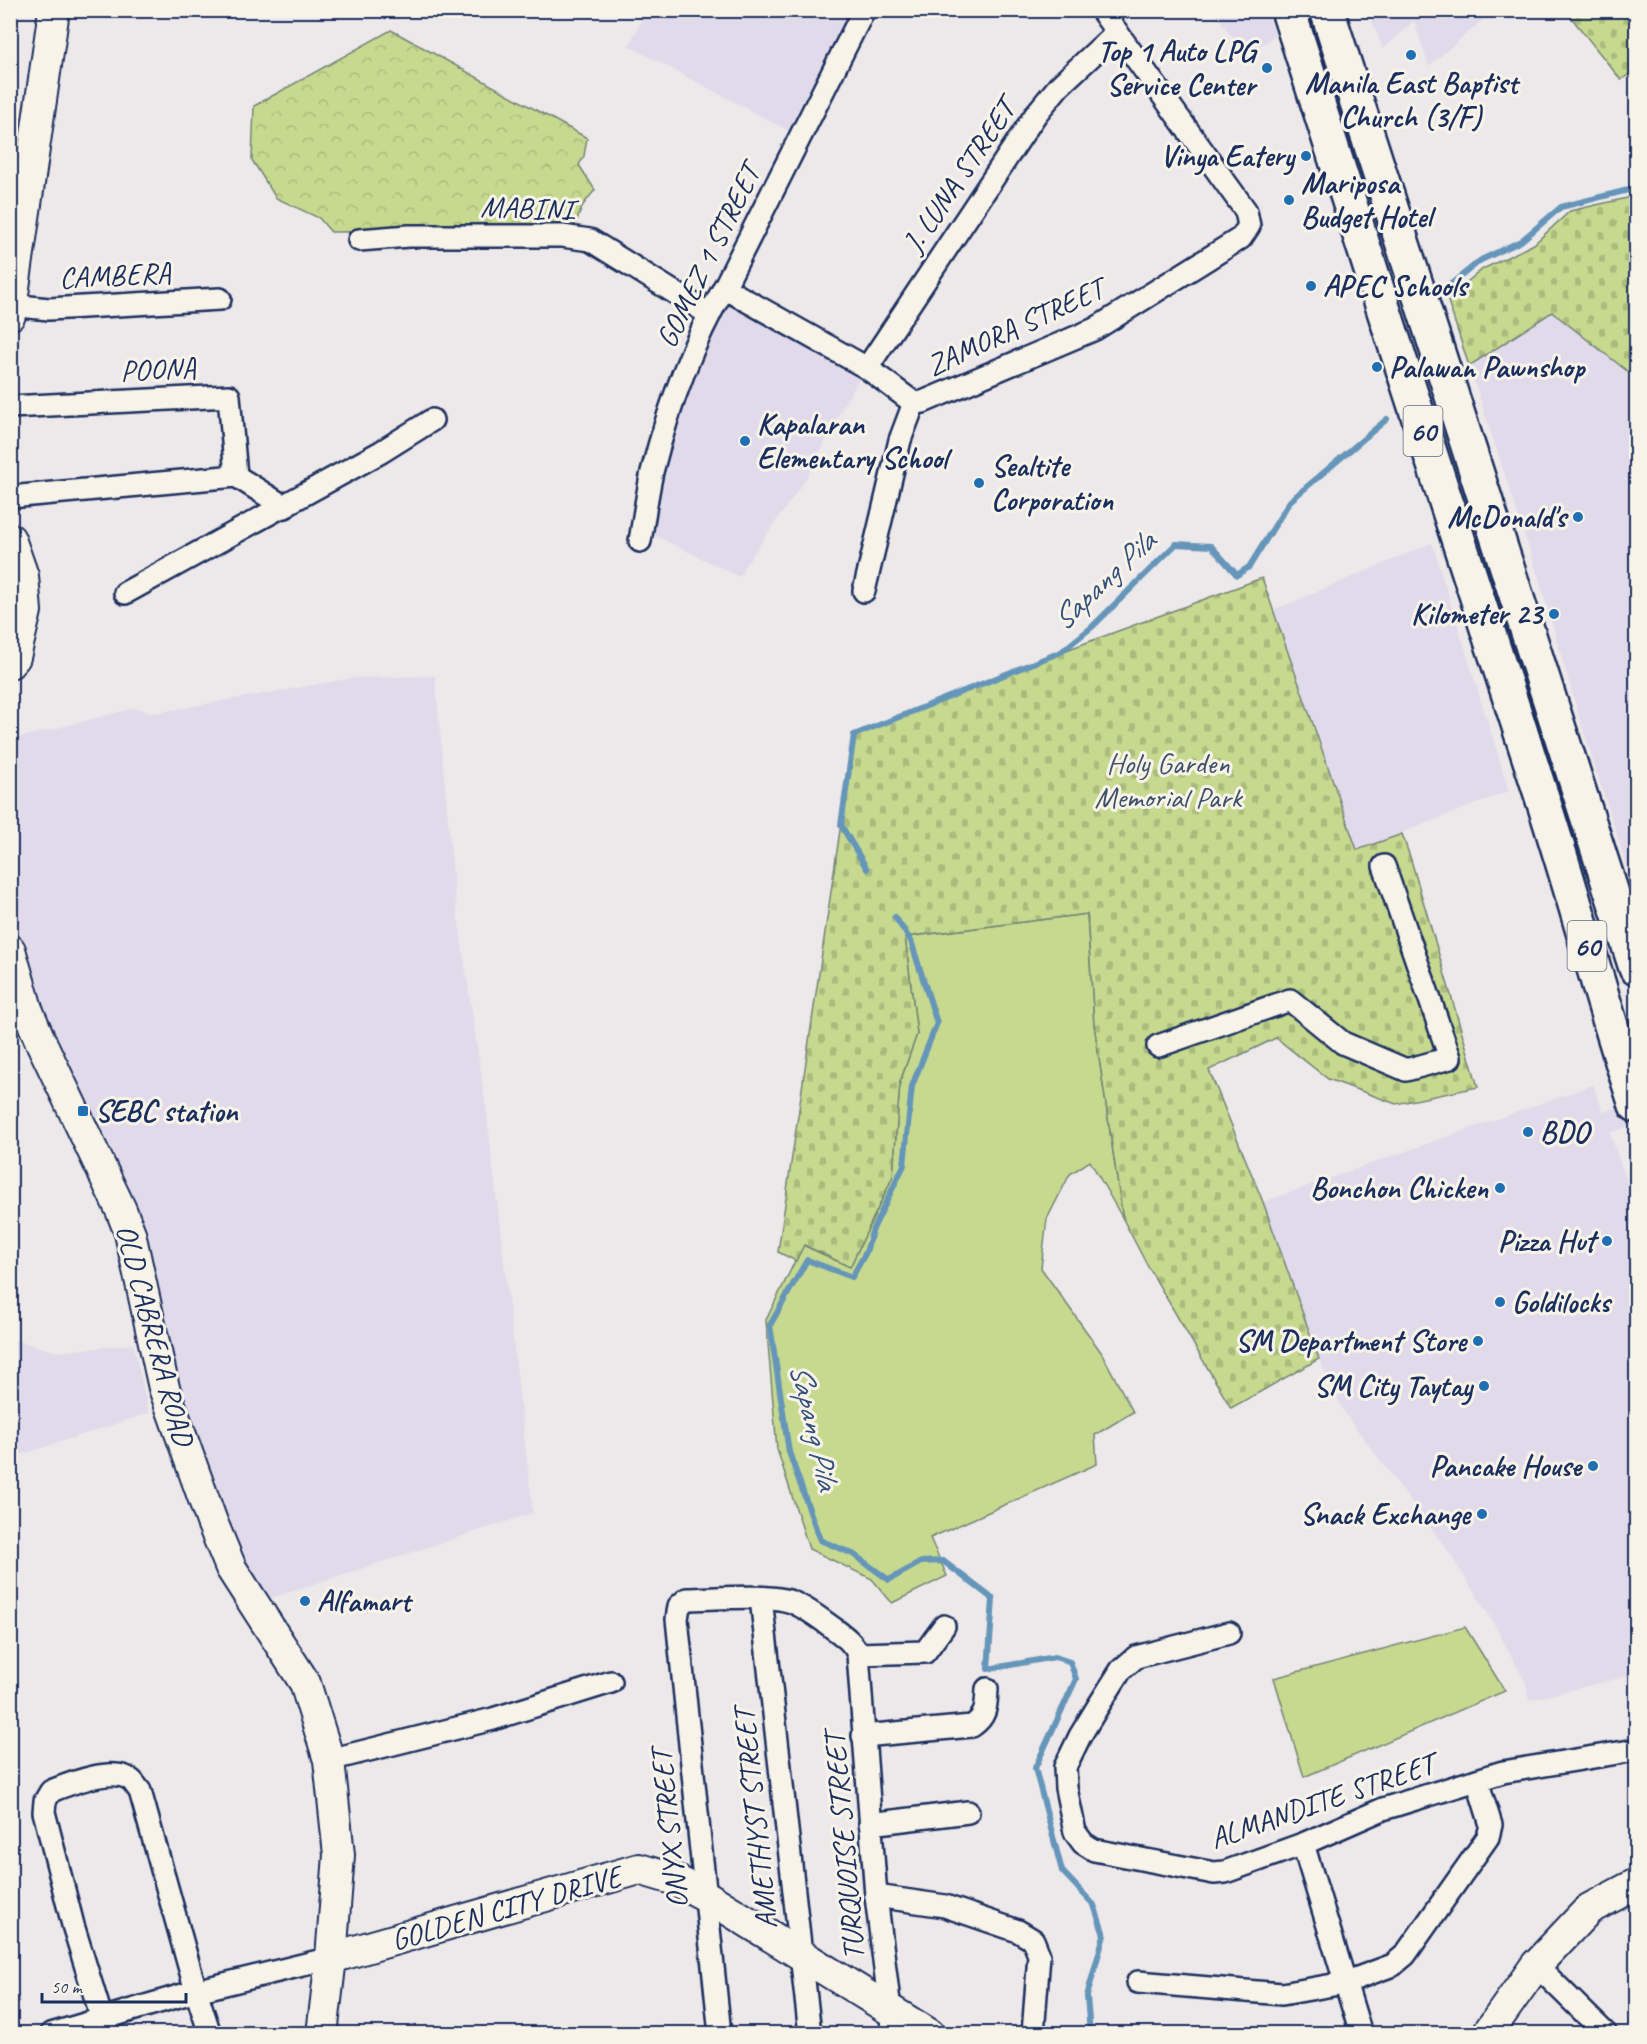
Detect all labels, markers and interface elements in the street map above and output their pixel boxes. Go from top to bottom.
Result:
place label: Top 1 Auto LPG Service Center [1097,32,1260,104]
marker: Manila East Baptist Church (3/F) [1404,48,1418,62]
marker: Top 1 Auto LPG Service Center [1260,61,1274,75]
place label: Manila East Baptist Church (3/F) [1305,64,1520,136]
street label: J. LUNA STREET [893,86,1028,261]
place label: Vinya Eatery [1160,137,1297,176]
marker: Vinya Eatery [1299,149,1313,163]
street label: GOMEZ 1 STREET [647,153,771,354]
place label: Mariposa Budget Hotel [1301,164,1437,236]
street label: MABINI [480,187,580,229]
marker: Mariposa Budget Hotel [1282,193,1296,207]
street label: CAMBERA [58,253,173,297]
street label: ZAMORA STREET [920,267,1115,385]
place label: APEC Schools [1323,267,1471,305]
marker: APEC Schools [1304,279,1318,293]
street label: POONA [119,348,198,390]
place label: Palawan Pawnshop [1389,348,1587,386]
marker: Palawan Pawnshop [1370,360,1384,374]
place label: Kapalaran Elementary School [757,405,953,477]
road number: 60 [1404,406,1442,456]
marker: Kapalaran Elementary School [738,434,752,448]
place label: Sealtite Corporation [991,447,1114,519]
marker: Sealtite Corporation [972,476,986,490]
place label: McDonald's [1447,498,1569,536]
marker: McDonald's [1571,510,1585,524]
water label: Sapang Pila [1043,520,1166,639]
place label: Kilometer 23 [1411,595,1544,633]
marker: Kilometer 23 [1547,607,1561,621]
park label: Holy Garden Memorial Park [1095,744,1243,816]
road number: 60 [1568,921,1606,971]
place label: SEBC station [95,1092,239,1130]
marker: SEBC station [76,1104,90,1118]
place label: BDO [1540,1113,1592,1151]
marker: BDO [1521,1125,1535,1139]
place label: Bonchon Chicken [1310,1169,1489,1207]
marker: Bonchon Chicken [1493,1181,1507,1195]
street label: OLD CABRERA ROAD [107,1220,203,1452]
place label: Pizza Hut [1498,1222,1600,1260]
marker: Pizza Hut [1600,1234,1614,1248]
place label: Goldilocks [1512,1283,1613,1321]
marker: Goldilocks [1493,1295,1507,1309]
place label: SM Department Store [1235,1322,1468,1360]
marker: SM Department Store [1471,1334,1485,1348]
water label: Sapang Pila [780,1359,850,1496]
place label: SM City Taytay [1314,1367,1475,1406]
marker: SM City Taytay [1477,1379,1491,1393]
place label: Pancake House [1430,1447,1583,1485]
marker: Pancake House [1586,1459,1600,1473]
place label: Snack Exchange [1300,1495,1472,1533]
marker: Snack Exchange [1475,1507,1489,1521]
place label: Alfamart [317,1582,413,1620]
marker: Alfamart [298,1594,312,1608]
street label: AMETHYST STREET [724,1701,785,1931]
street label: TURQUOISE STREET [815,1725,873,1962]
street label: ONYX STREET [641,1742,696,1910]
street label: ALMANDITE STREET [1205,1742,1446,1857]
street label: GOLDEN CITY DRIVE [387,1856,629,1959]
scale bar [42,1966,186,2004]
text: 50 m [51,1976,84,1998]

